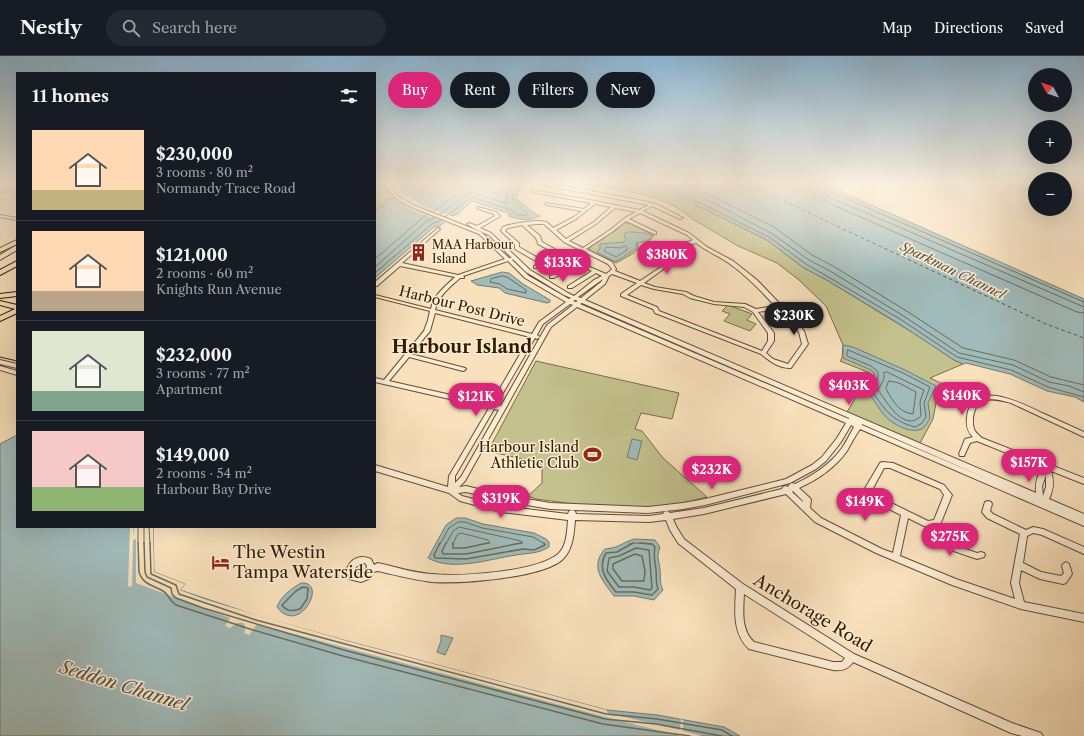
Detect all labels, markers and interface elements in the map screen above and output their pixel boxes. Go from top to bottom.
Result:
search box [106,10,386,46]
text: Nestly [20,16,82,39]
icon: search [120,17,142,39]
text: Search here [152,18,237,37]
text: Map [882,19,912,37]
text: Directions [934,19,1003,37]
text: Saved [1025,19,1064,37]
north arrow [1028,68,1072,112]
map controls [1028,68,1072,216]
chip: Buy [388,72,442,108]
chip: Rent [450,72,510,108]
chip: Filters [518,72,588,108]
chip: New [596,72,655,108]
icon: filters [338,85,360,107]
text: 11 homes [32,86,109,106]
button: + [1028,120,1072,164]
text: $230,000 [156,144,233,164]
icon: home [64,146,112,194]
text: 3 rooms · 80 m² [156,164,253,180]
button: − [1028,172,1072,216]
text: Normandy Trace Road [156,180,296,196]
place label: MAA Harbour Island [432,237,513,266]
water label: Sparkman Channel [897,237,1010,303]
pin: $380K [639,241,695,275]
building icon: MAA Harbour Island [409,242,429,262]
text: $121,000 [156,245,228,265]
text: $380K [646,246,688,262]
icon: home [64,247,112,295]
pin: $133K [535,249,591,283]
text: $133K [544,254,582,270]
text: 2 rooms · 60 m² [156,265,253,281]
text: Knights Run Avenue [156,281,282,297]
street label: Harbour Post Drive [397,282,527,330]
pin: $230K [766,302,822,336]
text: $230K [774,307,814,323]
district label: Harbour Island [392,336,532,358]
text: $232,000 [156,345,232,365]
icon: home [64,347,112,395]
text: 3 rooms · 77 m² [156,365,250,381]
pin: $403K [821,372,877,406]
text: $403K [829,377,869,393]
text: Apartment [156,381,223,397]
pin: $140K [934,382,990,416]
pin: $121K [448,383,504,417]
text: $140K [942,387,982,403]
text: $121K [457,388,495,404]
place label: Harbour Island Athletic Club [479,438,579,472]
text: $149,000 [156,445,230,465]
sports icon: Harbour Island Athletic Club [582,445,602,465]
icon: home [64,447,112,495]
pin: $157K [1001,449,1057,483]
text: $157K [1010,454,1048,470]
pin: $232K [684,456,740,490]
text: $232K [692,461,732,477]
text: 2 rooms · 54 m² [156,465,252,481]
text: Harbour Bay Drive [156,481,272,497]
pin: $319K [473,485,529,519]
pin: $149K [837,488,893,522]
text: $319K [482,490,520,506]
text: $149K [846,493,884,509]
pin: $275K [922,523,978,557]
text: $275K [930,528,970,544]
place label: The Westin Tampa Waterside [233,542,373,582]
hotel icon: The Westin Tampa Waterside [210,552,230,572]
street label: Anchorage Road [749,569,876,656]
water label: Seddon Channel [56,656,193,717]

